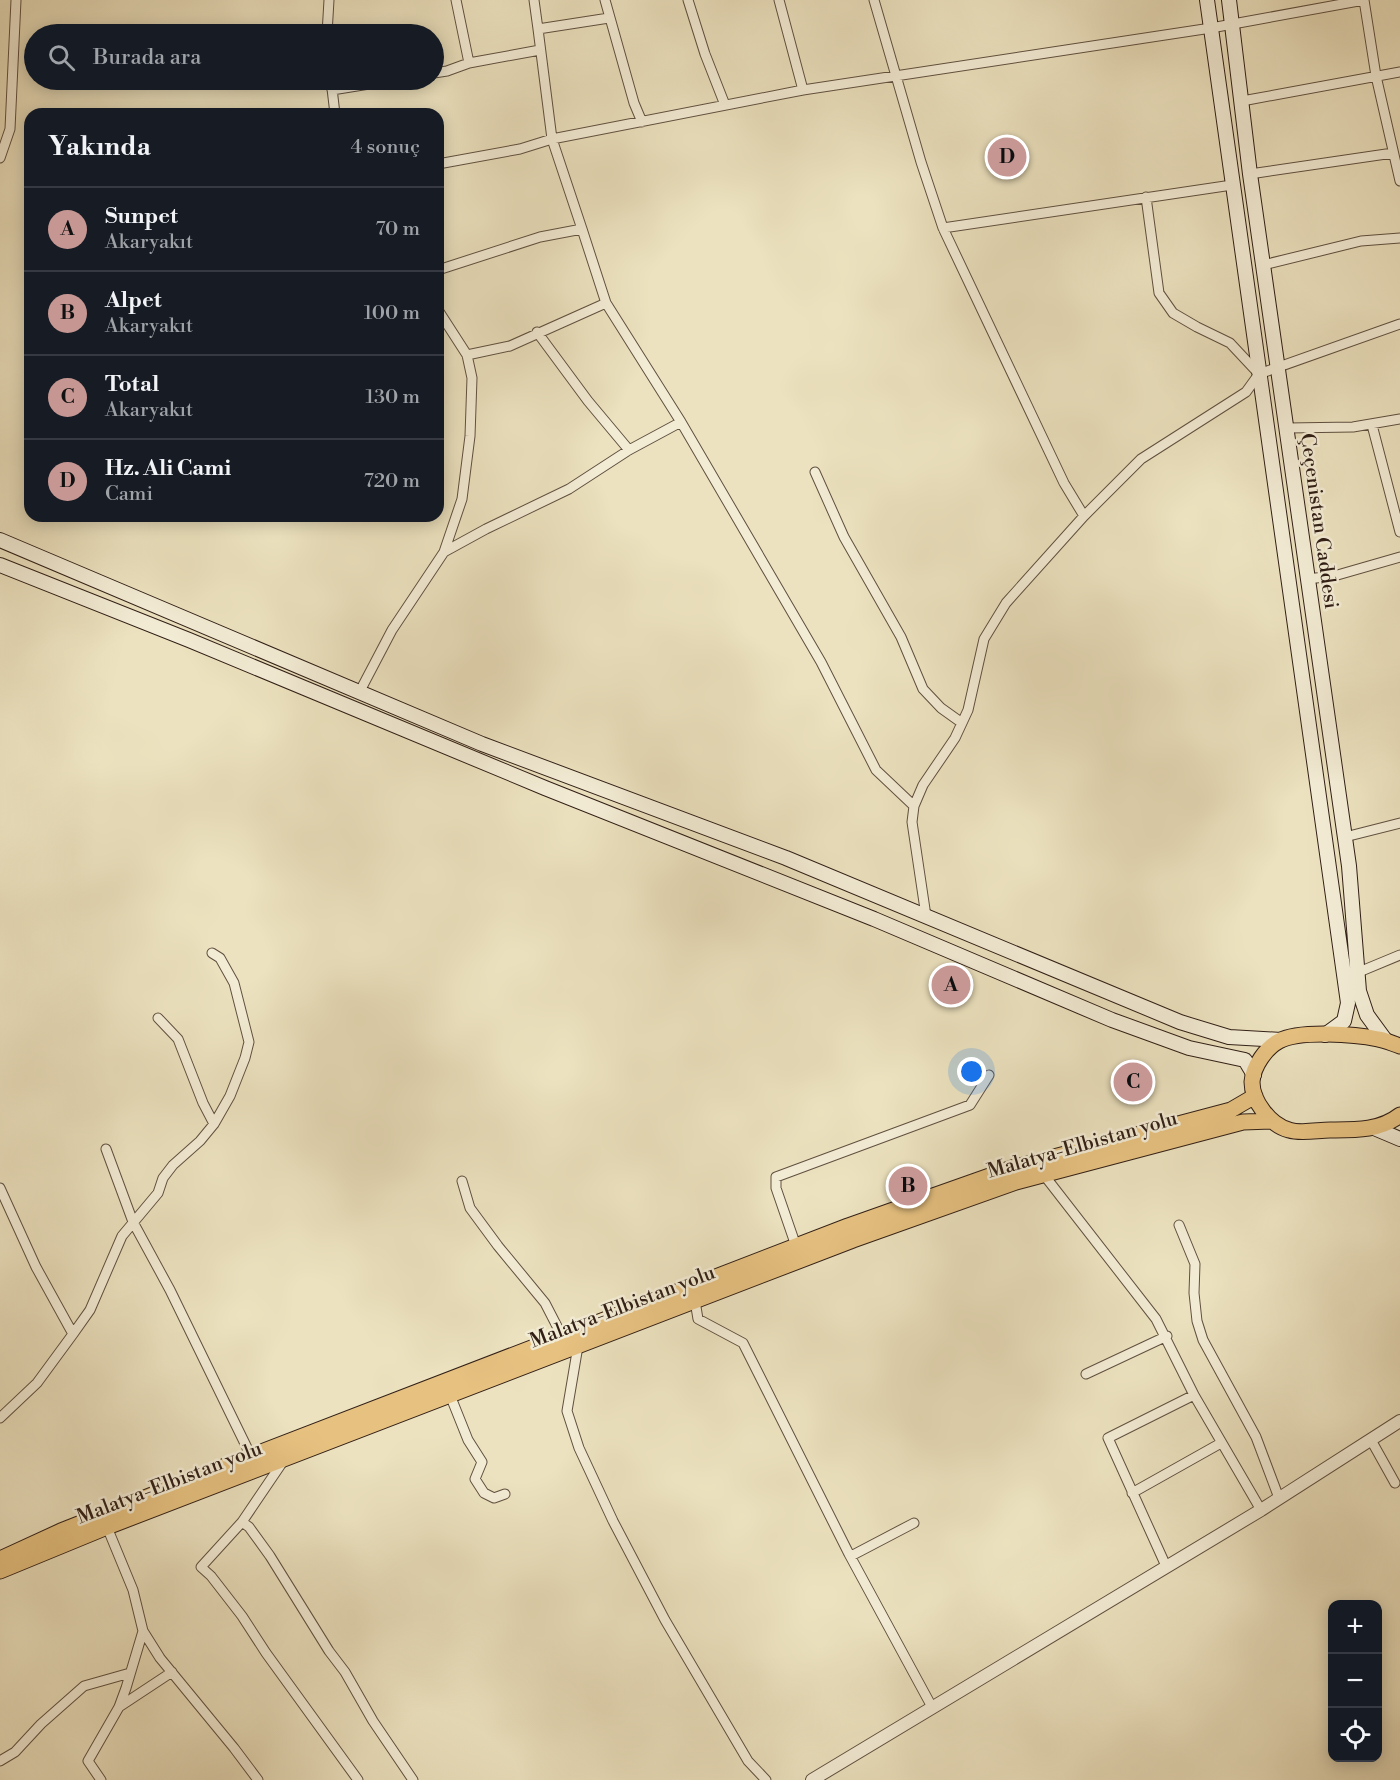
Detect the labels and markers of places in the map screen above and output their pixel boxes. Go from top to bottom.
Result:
pin: D [988,134,1026,180]
pin: A [932,962,970,1008]
pin: C [1114,1060,1152,1104]
pin: B [888,1164,928,1208]

